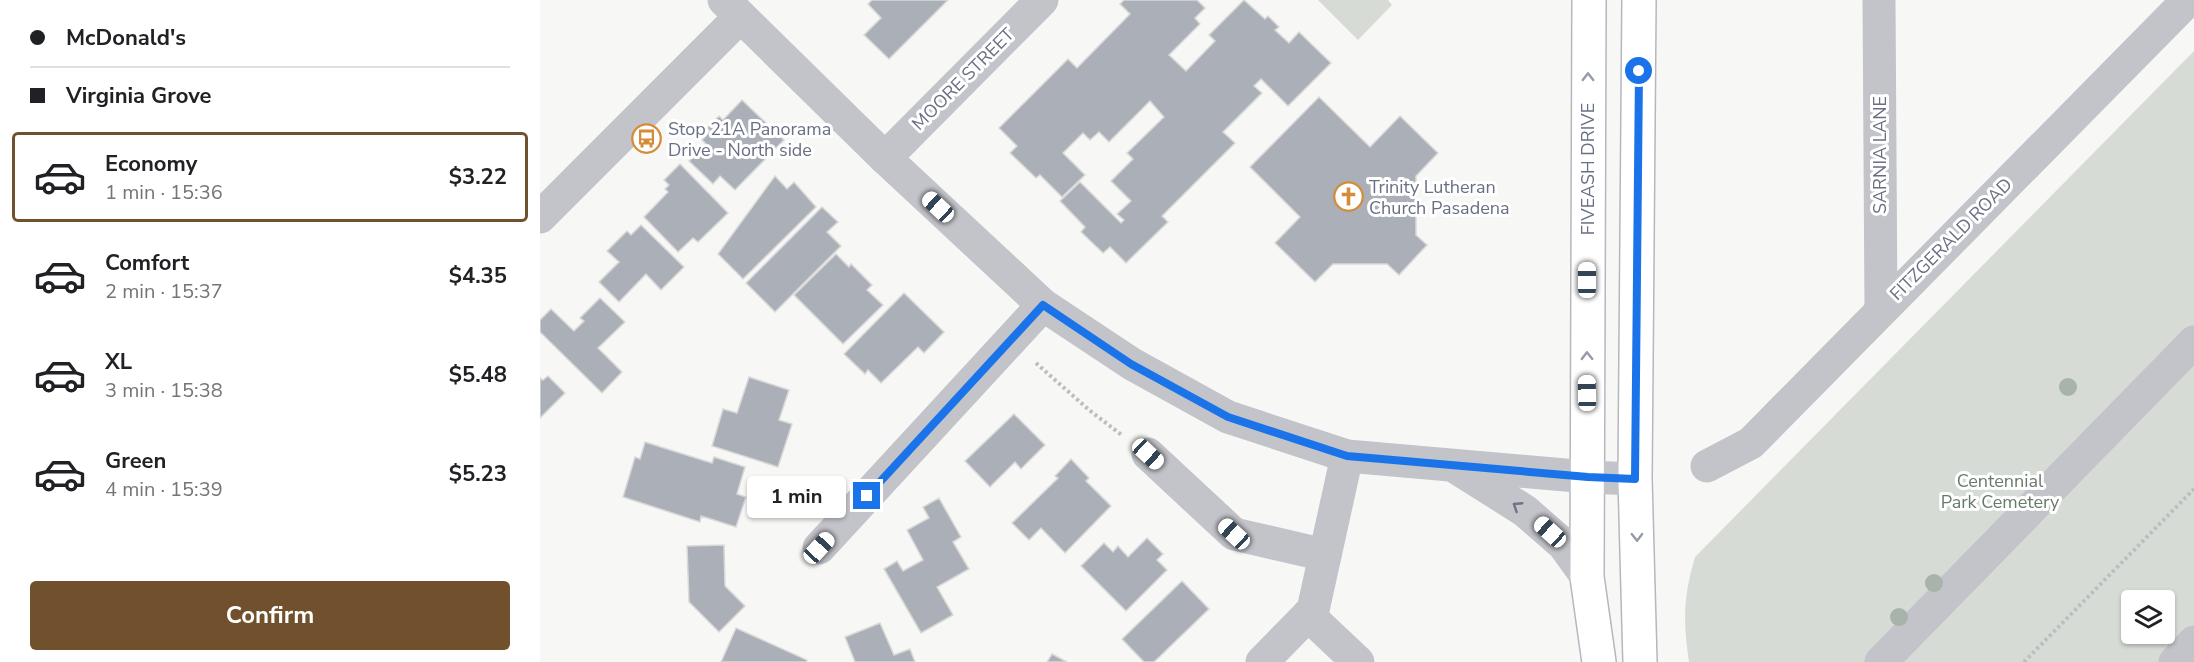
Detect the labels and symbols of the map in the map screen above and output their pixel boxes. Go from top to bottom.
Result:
street label: MOORE STREET [907,23,1019,135]
route start [1625,57,1652,84]
one-way arrow [1582,72,1594,81]
street label: SARNIA LANE [1868,96,1892,214]
street label: FIVEASH DRIVE [1576,103,1600,235]
place label: Stop 21A Panorama Drive - North side [668,117,831,162]
bus stop icon: Stop 21A Panorama Drive - North side [631,123,663,155]
street label: FITZGERALD ROAD [1885,173,2017,305]
place label: Trinity Lutheran Church Pasadena [1369,175,1509,220]
church icon: Trinity Lutheran Church Pasadena [1332,181,1364,213]
car [919,188,957,226]
car [1578,262,1596,298]
one-way arrow [1580,351,1593,360]
car [1578,375,1596,411]
car [1129,435,1167,473]
park label: Centennial Park Cemetery [1941,469,2060,514]
callout: 1 min [747,475,846,517]
route end [853,482,880,509]
one-way arrow [1513,502,1524,513]
car [1531,513,1569,551]
car [1215,515,1253,553]
car [800,529,838,567]
one-way arrow [1631,533,1643,542]

